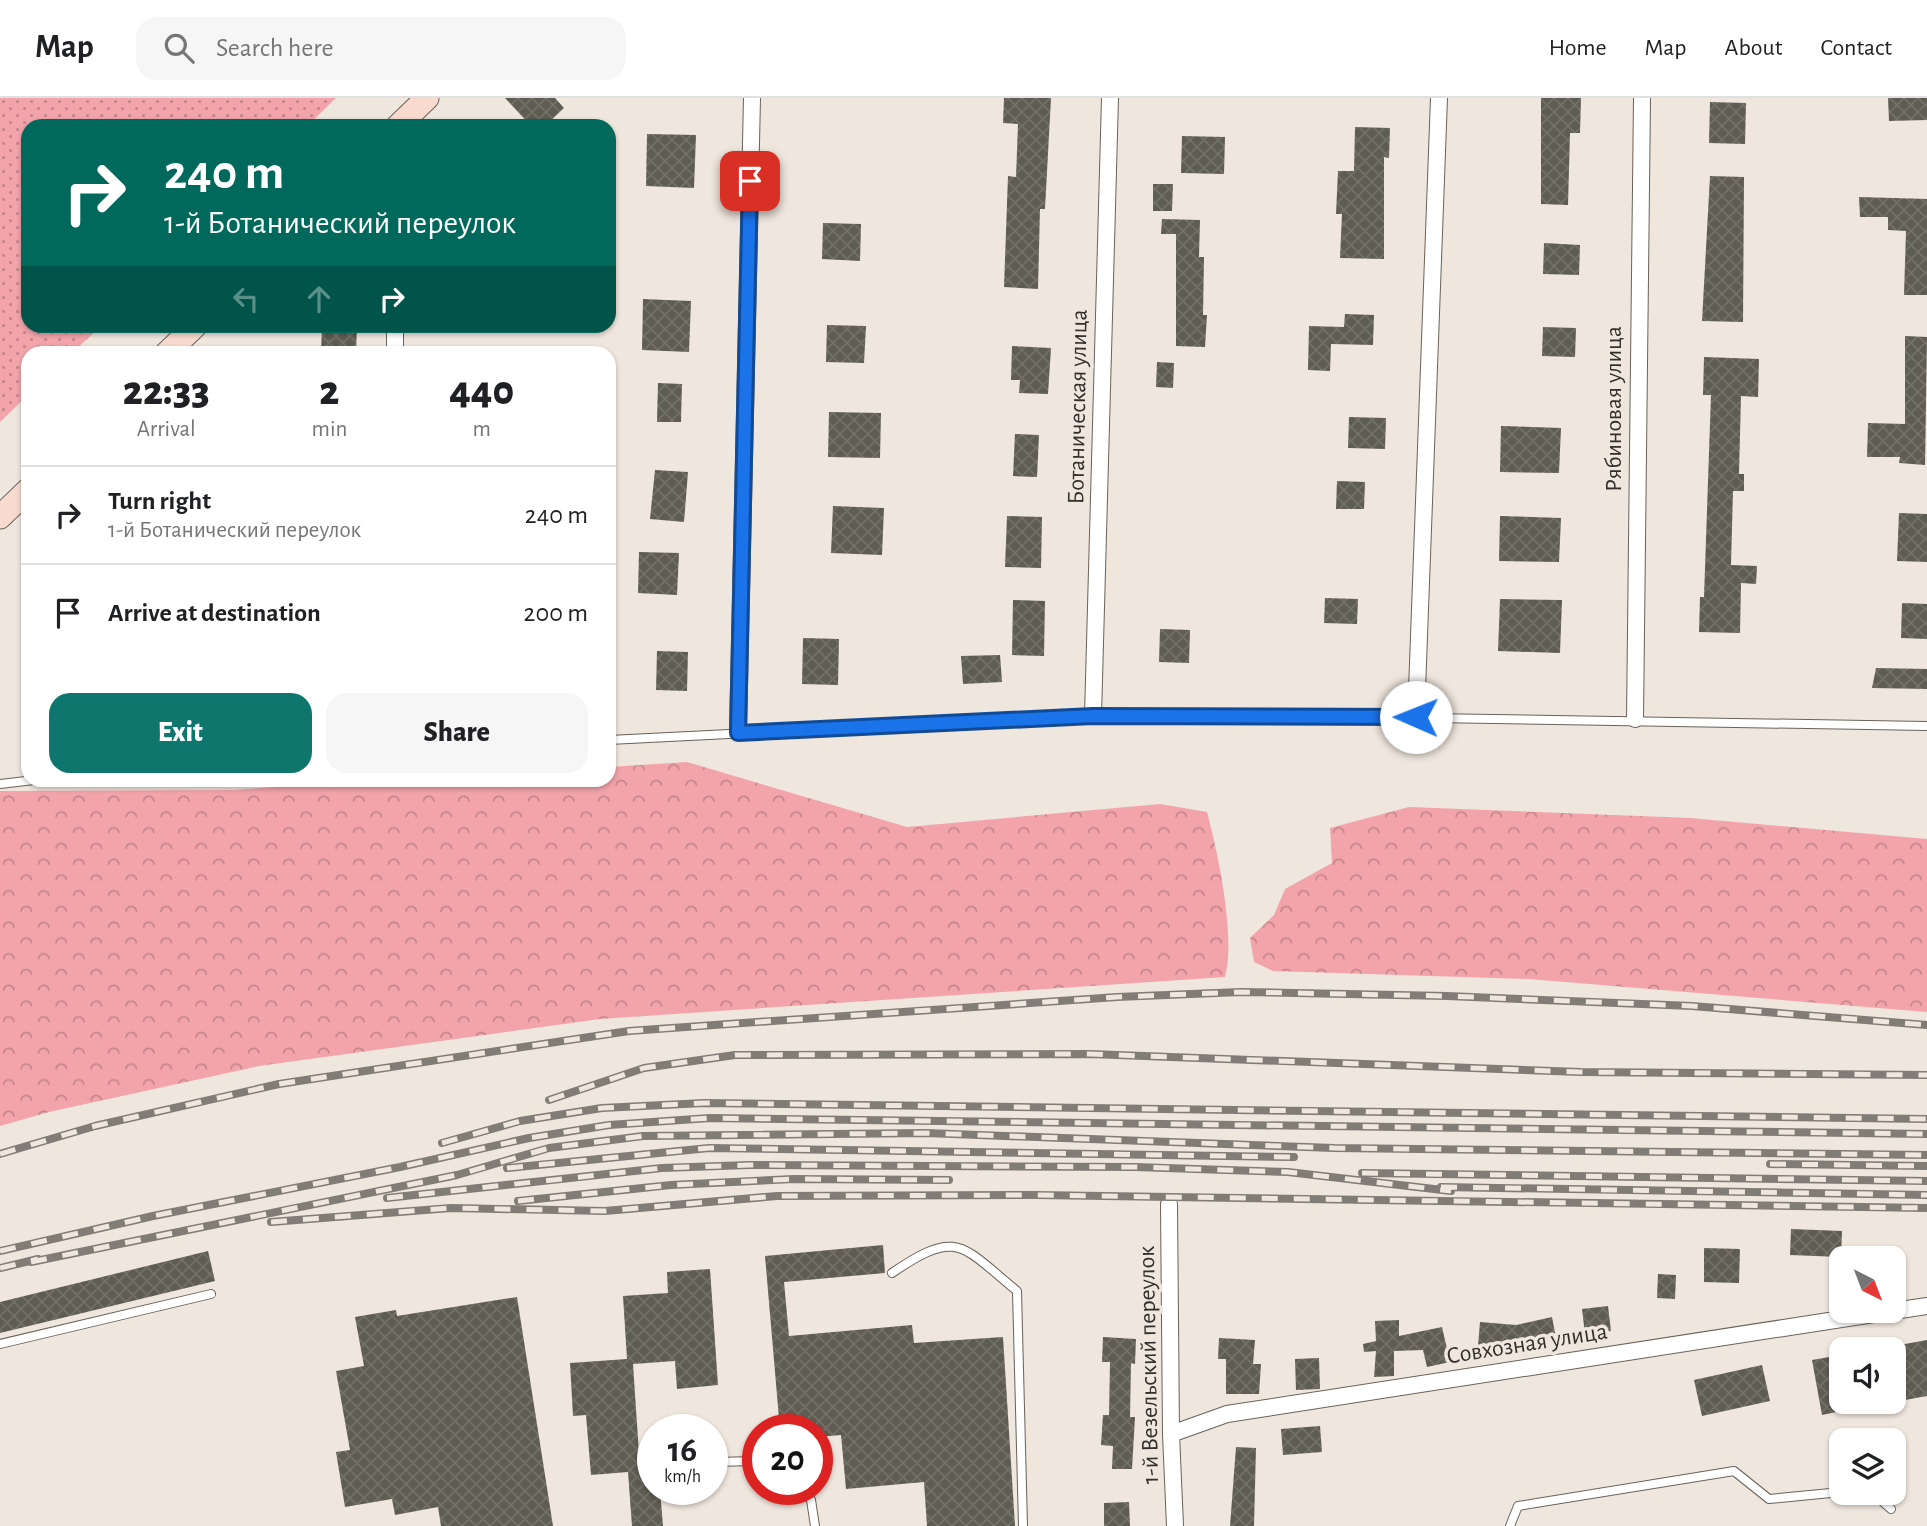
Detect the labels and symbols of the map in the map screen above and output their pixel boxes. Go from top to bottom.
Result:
pin [720,151,780,211]
street label: Ботаническая улица [1064,309,1092,505]
street label: Рябиновая улица [1602,326,1626,492]
position arrow [1379,680,1453,754]
street label: 1-й Везельский переулок [1135,1246,1163,1484]
north arrow [1829,1246,1906,1323]
street label: Совхозная улица [1445,1319,1609,1369]
speed limit sign: 20 [742,1414,833,1505]

